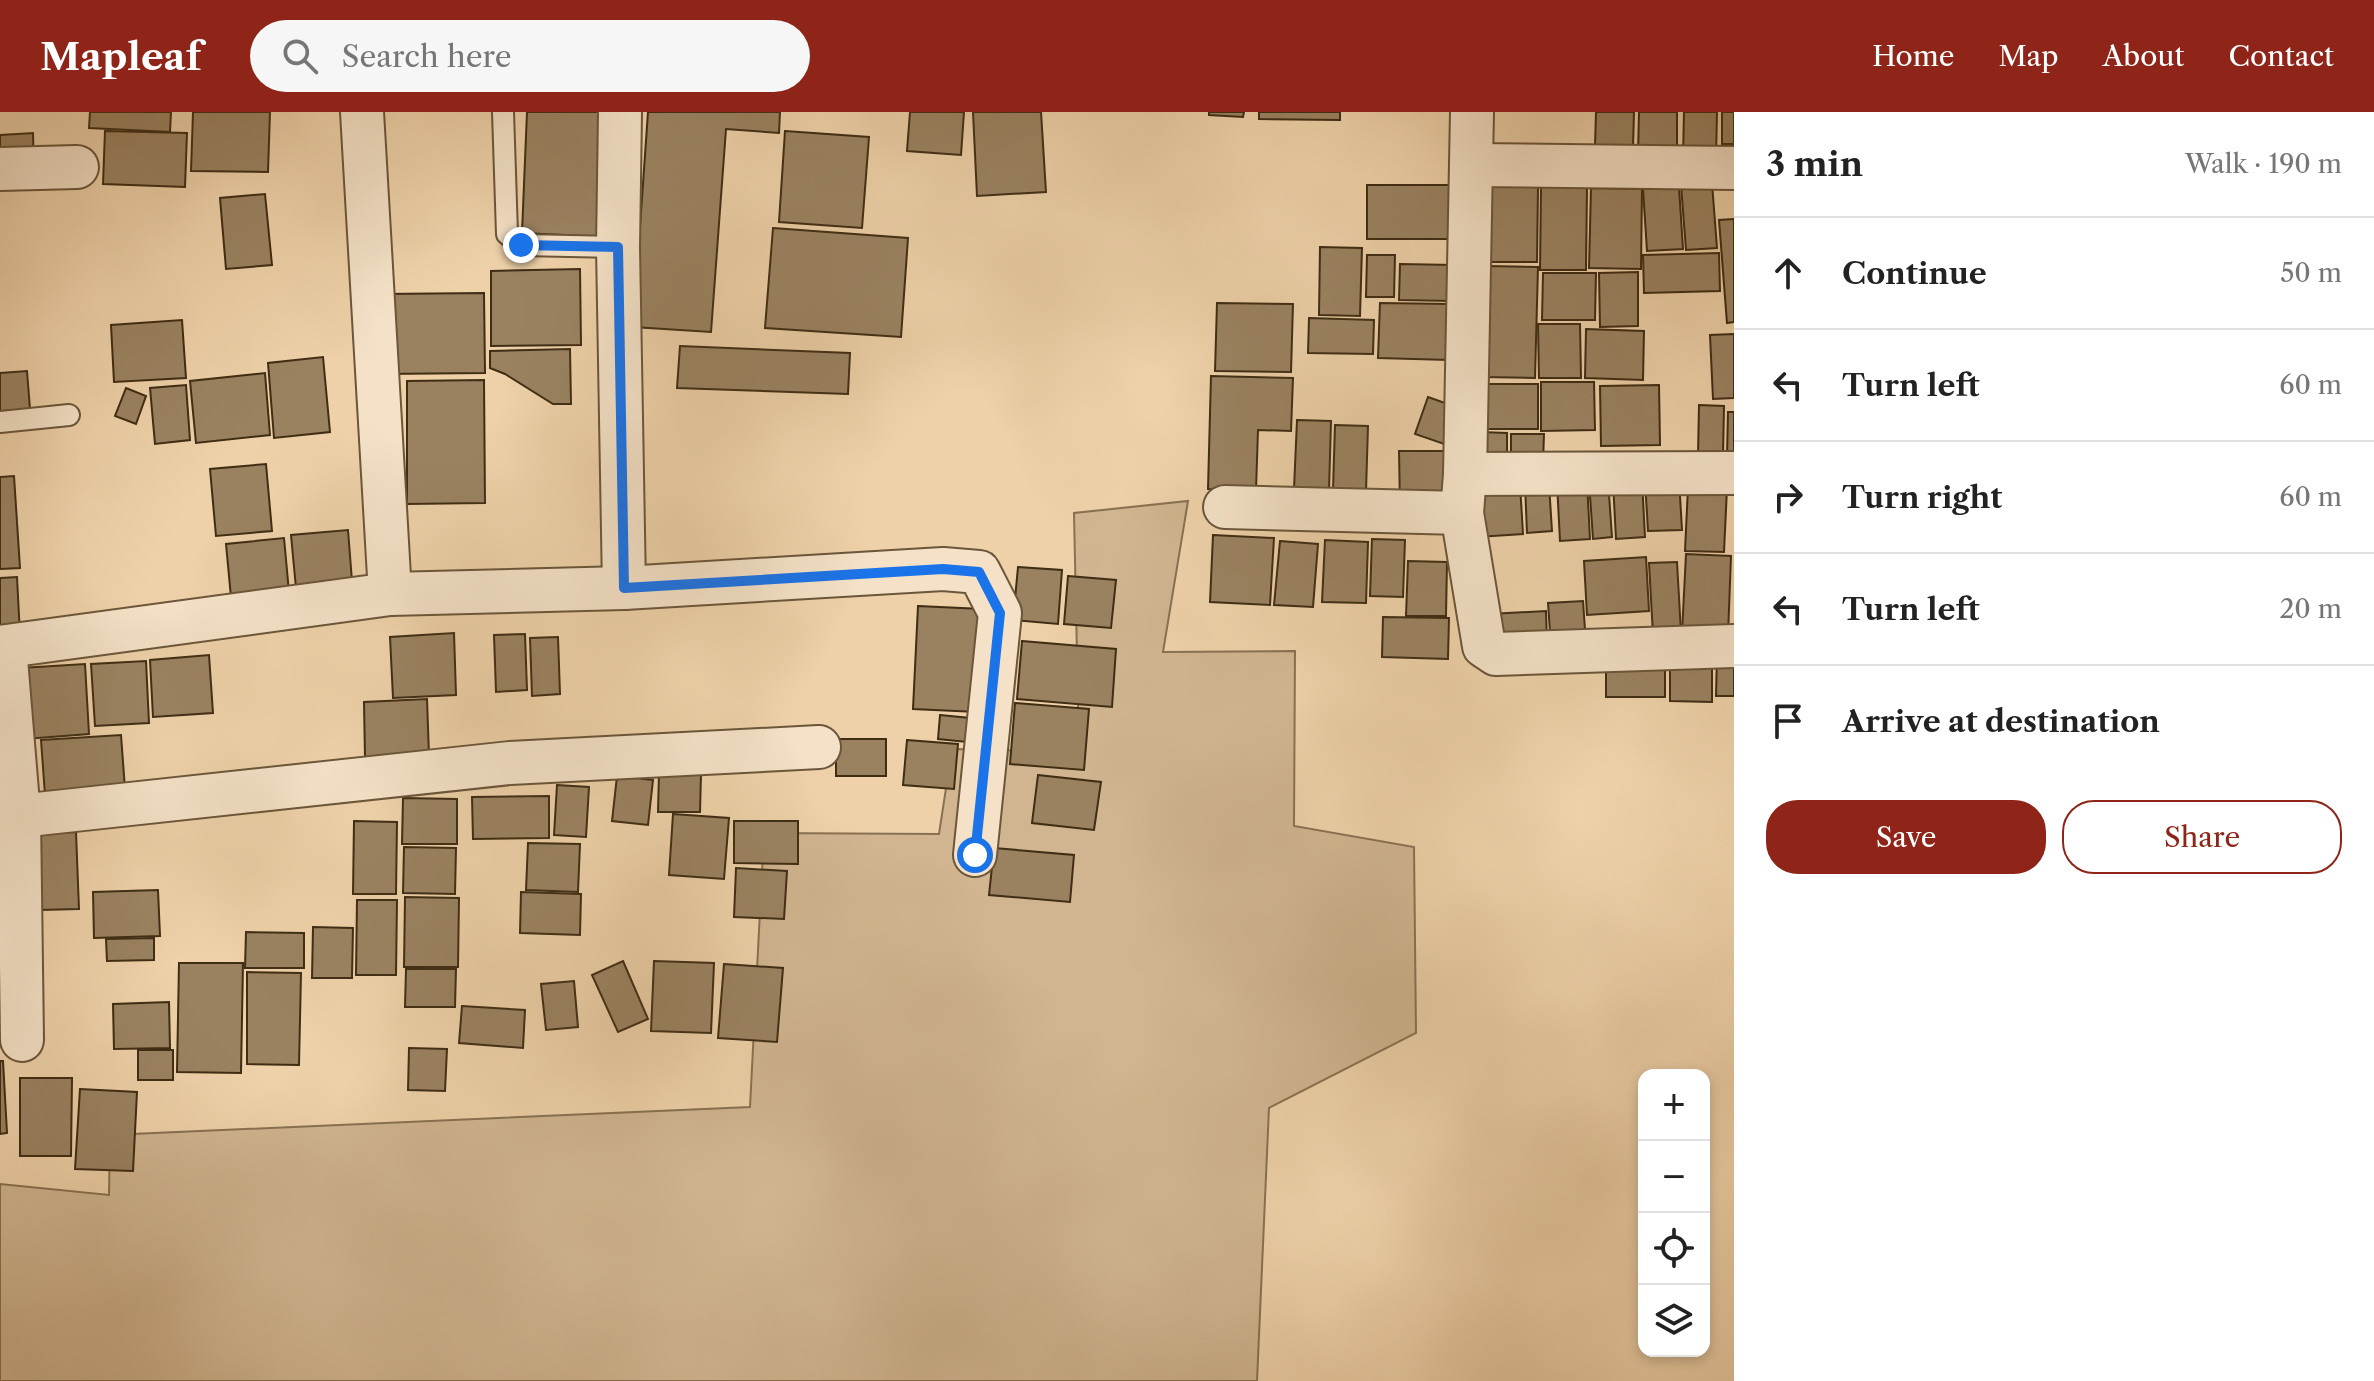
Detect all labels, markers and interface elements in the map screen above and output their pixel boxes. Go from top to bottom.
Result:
search box [250,20,810,92]
text: Mapleaf [40,33,202,80]
icon: search [278,34,322,78]
text: Search here [342,38,512,75]
text: Home [1872,39,1954,73]
text: Map [1998,39,2058,73]
text: About [2102,39,2184,73]
text: Contact [2228,39,2334,73]
text: 3 min [1766,143,1863,185]
text: Walk · 190 m [2185,148,2342,180]
route end [503,227,539,263]
icon: ahead [1766,251,1810,295]
text: Continue [1842,255,1987,292]
text: 50 m [2280,257,2342,289]
icon: left [1766,363,1810,407]
text: Turn left [1842,367,1979,404]
text: 60 m [2279,369,2342,401]
icon: right [1766,475,1810,519]
text: Turn right [1842,479,2002,516]
text: 60 m [2279,481,2342,513]
icon: left [1766,587,1810,631]
text: Turn left [1842,591,1979,628]
text: 20 m [2279,593,2342,625]
icon: arrive [1766,699,1810,743]
text: Arrive at destination [1842,703,2160,740]
button: Save [1766,800,2046,874]
button: Share [2062,800,2342,874]
route start [957,837,993,873]
map controls [1638,1069,1710,1357]
button: + [1638,1069,1710,1141]
button: − [1638,1141,1710,1213]
button: locate [1638,1213,1710,1285]
button: layers [1638,1285,1710,1357]

